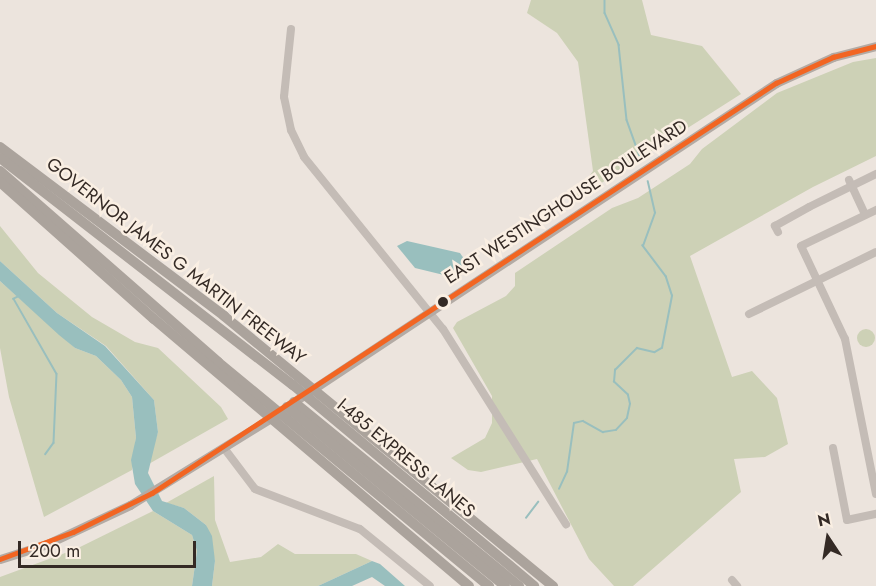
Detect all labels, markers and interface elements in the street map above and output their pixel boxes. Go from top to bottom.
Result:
street label: EAST WESTINGHOUSE BOULEVARD [441,115,691,289]
street label: GOVERNOR JAMES G MARTIN FREEWAY [42,153,310,369]
unlabelled marker [437,296,449,308]
street label: I-485 EXPRESS LANES [333,394,479,522]
text: N [816,507,833,532]
north arrow [798,508,858,568]
scale bar [21,529,200,567]
text: 200 m [29,538,80,564]

